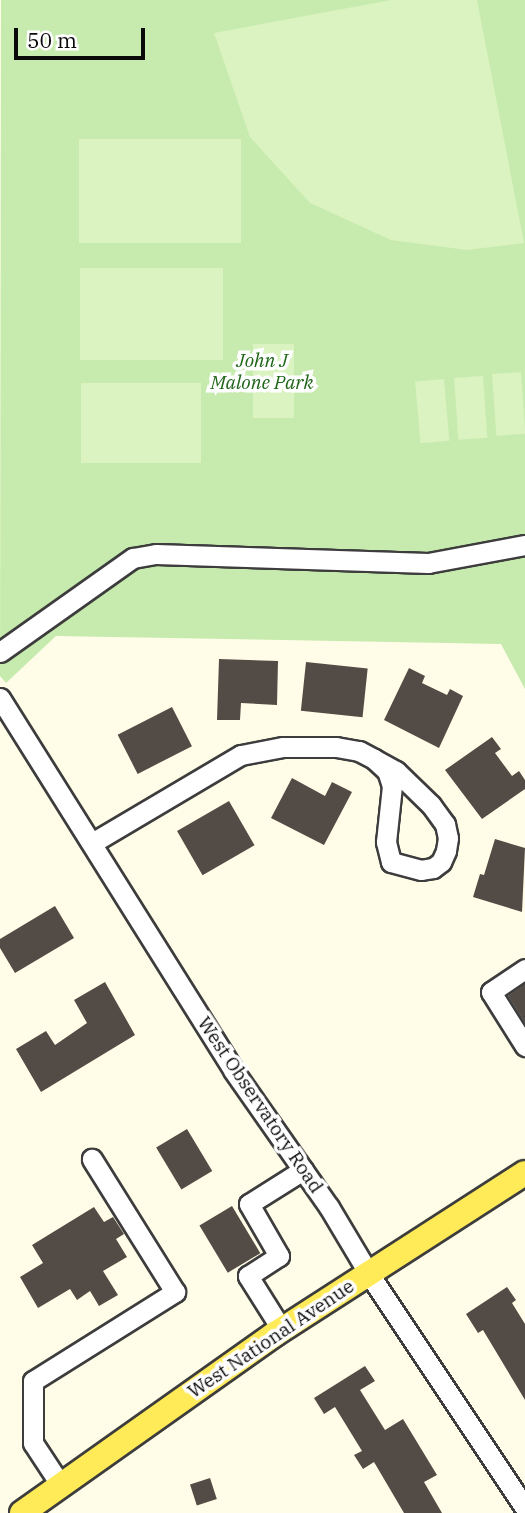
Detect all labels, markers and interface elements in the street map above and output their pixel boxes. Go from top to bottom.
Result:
scale bar [18,14,149,58]
text: 50 m [27,26,77,54]
park label: John J Malone Park [210,350,314,394]
street label: West Observatory Road [192,1013,328,1197]
street label: West National Avenue [184,1275,358,1403]

